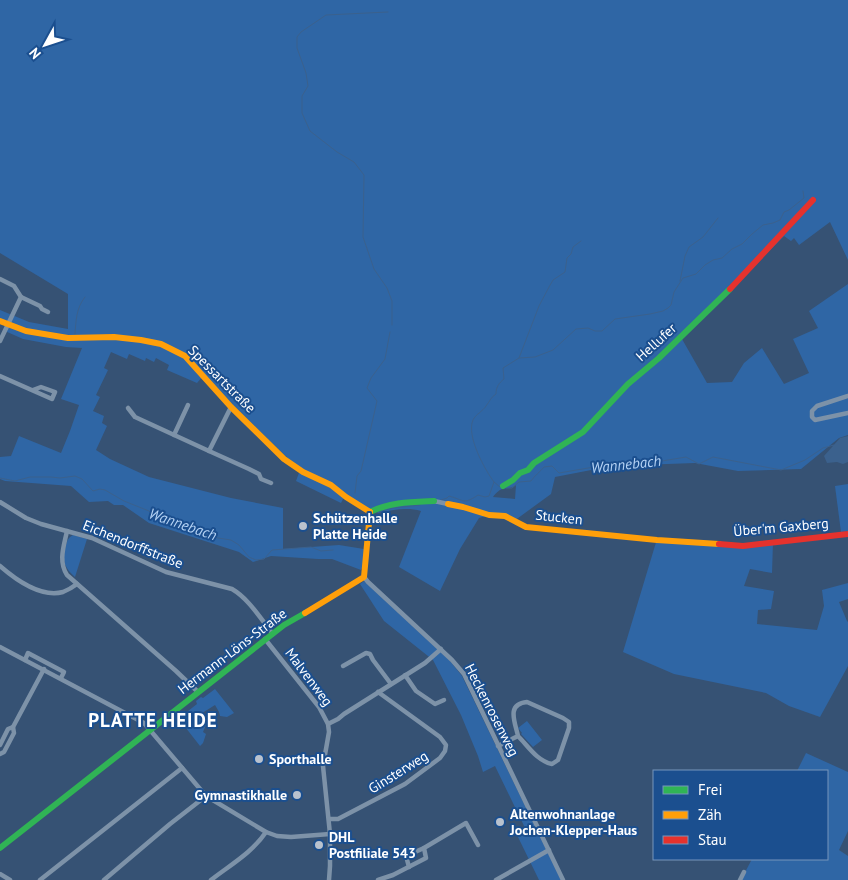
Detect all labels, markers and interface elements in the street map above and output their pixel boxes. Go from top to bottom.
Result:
north arrow [20,20,70,70]
text: N [25,44,45,63]
street label: Hellufer [632,319,680,365]
street label: Spessartstraße [184,341,260,417]
water label: Wannebach [590,451,662,477]
water label: Wannebach [146,504,220,545]
street label: Stucken [535,506,583,528]
place label: Schützenhalle Platte Heide [313,509,398,543]
street label: Über'm Gaxberg [733,514,829,540]
street label: Eichendorffstraße [80,516,186,572]
marker: Schützenhalle Platte Heide [297,520,309,532]
street label: Hermann-Löns-Straße [174,604,290,698]
street label: Malvenweg [281,644,337,710]
street label: Heckenrosenweg [461,661,523,759]
district label: PLATTE HEIDE [88,708,218,732]
street label: Ginsterweg [365,747,431,797]
place label: Sporthalle [269,750,332,768]
marker: Sporthalle [253,753,265,765]
legend [653,770,828,860]
text: Frei [698,780,723,799]
place label: Gymnastikhalle [195,786,287,804]
marker: Gymnastikhalle [291,789,303,801]
place label: Altenwohnanlage Jochen-Klepper-Haus [509,805,637,839]
text: Zäh [698,805,722,824]
marker: Altenwohnanlage Jochen-Klepper-Haus [494,816,506,828]
place label: DHL Postfiliale 543 [329,828,416,862]
text: Stau [698,830,727,849]
marker: DHL Postfiliale 543 [313,839,325,851]

